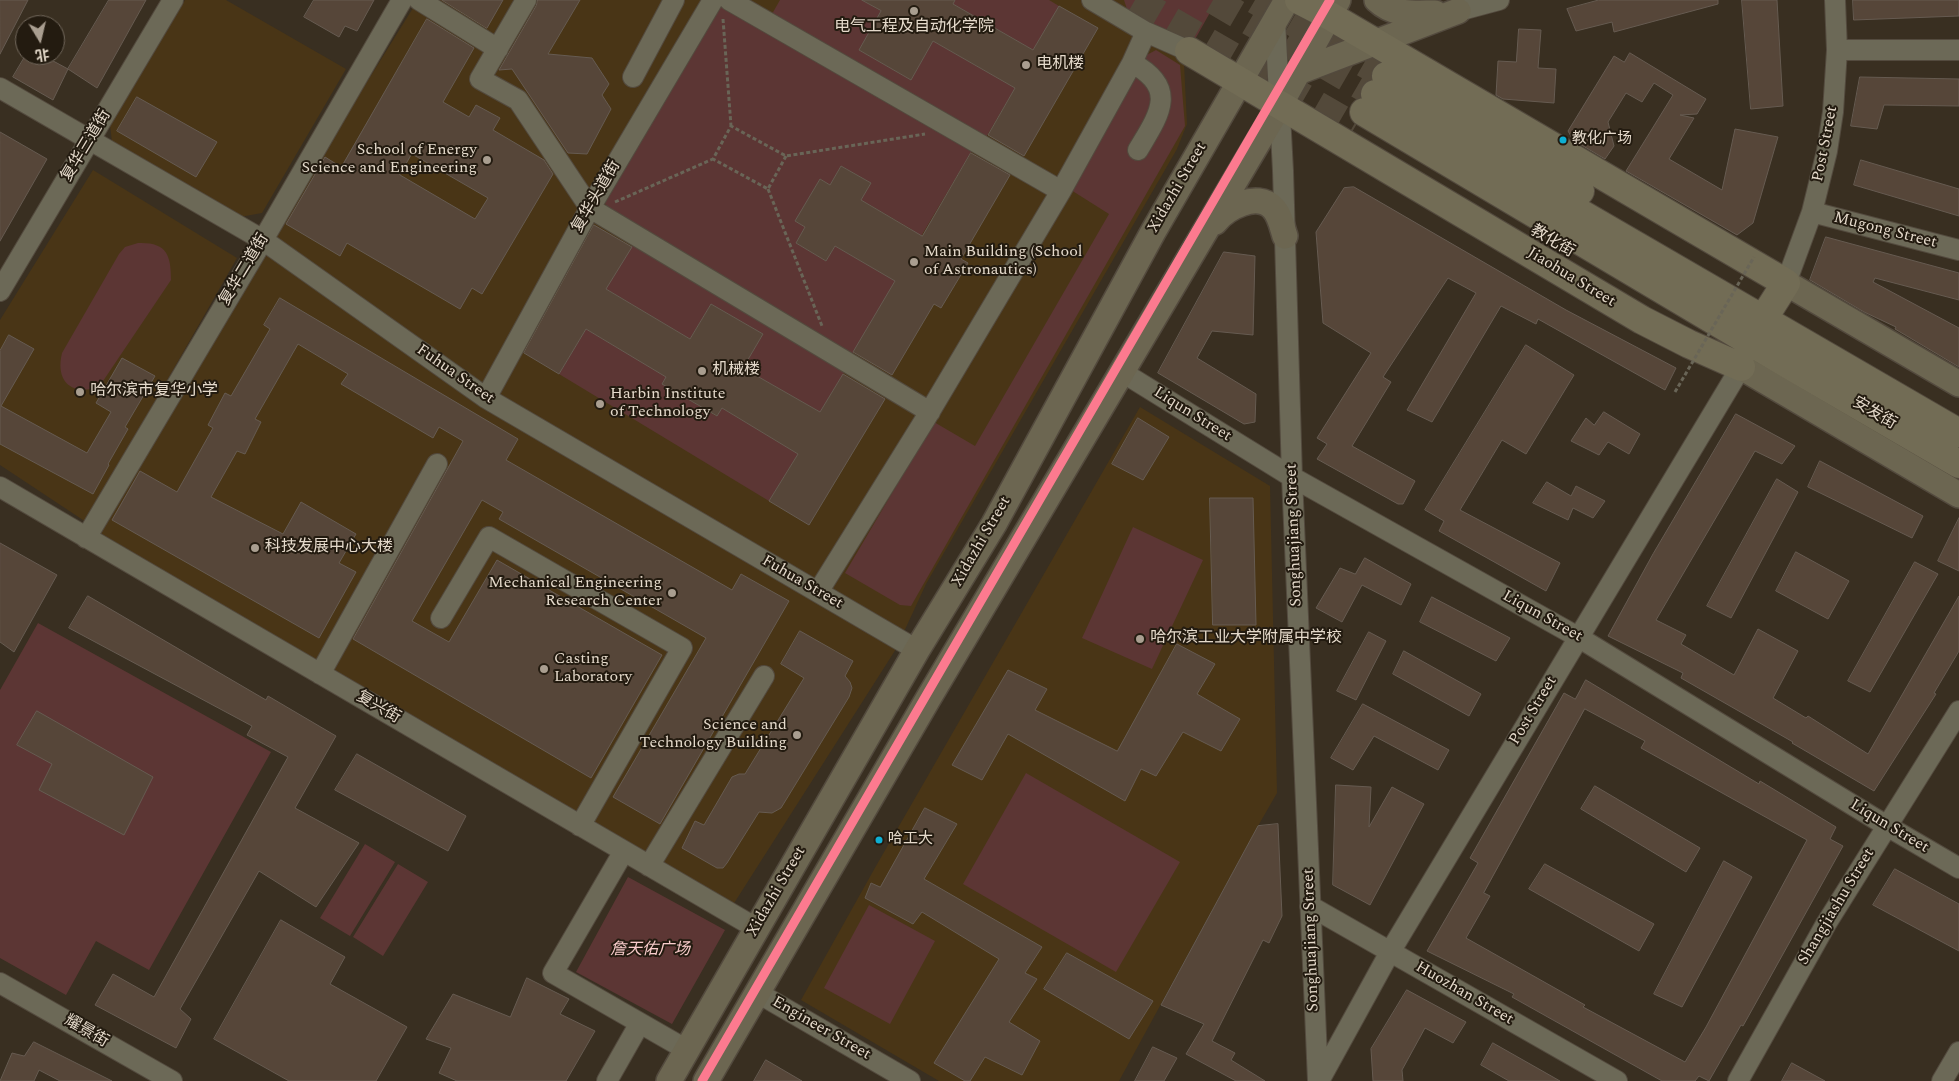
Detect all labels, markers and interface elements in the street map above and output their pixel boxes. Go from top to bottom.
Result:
marker: 电气工程及自动化学院 [908,5,920,17]
north arrow [15,15,65,65]
place label: 电气工程及自动化学院 [834,18,994,38]
text: 北 [34,43,51,66]
place label: 电机楼 [1036,55,1084,75]
marker: 电机楼 [1020,59,1032,71]
street label: Post Street [1809,104,1843,184]
street label: 复华三道街 [58,107,116,185]
place label: 教化广场 [1572,131,1632,149]
marker: 教化广场 [1558,135,1568,145]
street label: Xidazhi Street [1144,139,1212,237]
place label: School of Energy Science and Engineering [301,141,477,179]
marker: School of Energy Science and Engineering [481,154,493,166]
street label: 复华头道街 [569,158,625,236]
street label: Mugong Street [1832,209,1938,253]
street label: 教化街 [1526,222,1578,262]
street label: 复华二道街 [216,231,274,309]
place label: Main Building (School of Astronautics) [924,243,1082,281]
street label: Jiaohua Street [1523,244,1619,312]
marker: Main Building (School of Astronautics) [908,256,920,268]
street label: Fuhua Street [412,341,498,409]
place label: 机械楼 [712,361,760,381]
marker: 机械楼 [696,365,708,377]
place label: 哈尔滨市复华小学 [90,382,218,402]
street label: Liqun Street [1149,383,1235,447]
place label: Harbin Institute of Technology [610,385,725,423]
marker: 哈尔滨市复华小学 [74,386,86,398]
street label: 安发街 [1848,394,1900,434]
marker: Harbin Institute of Technology [594,398,606,410]
street label: Songhuajiang Street [1283,463,1307,607]
street label: Xidazhi Street [948,493,1016,591]
place label: 科技发展中心大楼 [265,538,393,558]
marker: 科技发展中心大楼 [249,542,261,554]
street label: Fuhua Street [758,552,846,614]
place label: Mechanical Engineering Research Center [488,574,662,612]
marker: Mechanical Engineering Research Center [666,587,678,599]
street label: Liqun Street [1499,587,1585,647]
place label: 哈尔滨工业大学附属中学校 [1150,629,1342,649]
marker: 哈尔滨工业大学附属中学校 [1134,633,1146,645]
place label: Casting Laboratory [554,650,632,688]
marker: Casting Laboratory [538,663,550,675]
street label: Post Street [1506,673,1562,749]
street label: 复兴街 [352,688,404,728]
place label: Science and Technology Building [639,716,787,754]
marker: Science and Technology Building [791,729,803,741]
street label: Liqun Street [1846,796,1932,858]
place label: 哈工大 [888,831,933,849]
marker: 哈工大 [874,835,884,845]
street label: Xidazhi Street [743,843,811,941]
street label: Shangjiashu Street [1795,845,1879,969]
street label: Songhuajiang Street [1300,868,1324,1012]
park label: 詹天佑广场 [610,941,690,961]
street label: Huozhan Street [1411,958,1517,1030]
street label: Engineer Street [768,993,874,1065]
street label: 耀景街 [60,1012,112,1052]

